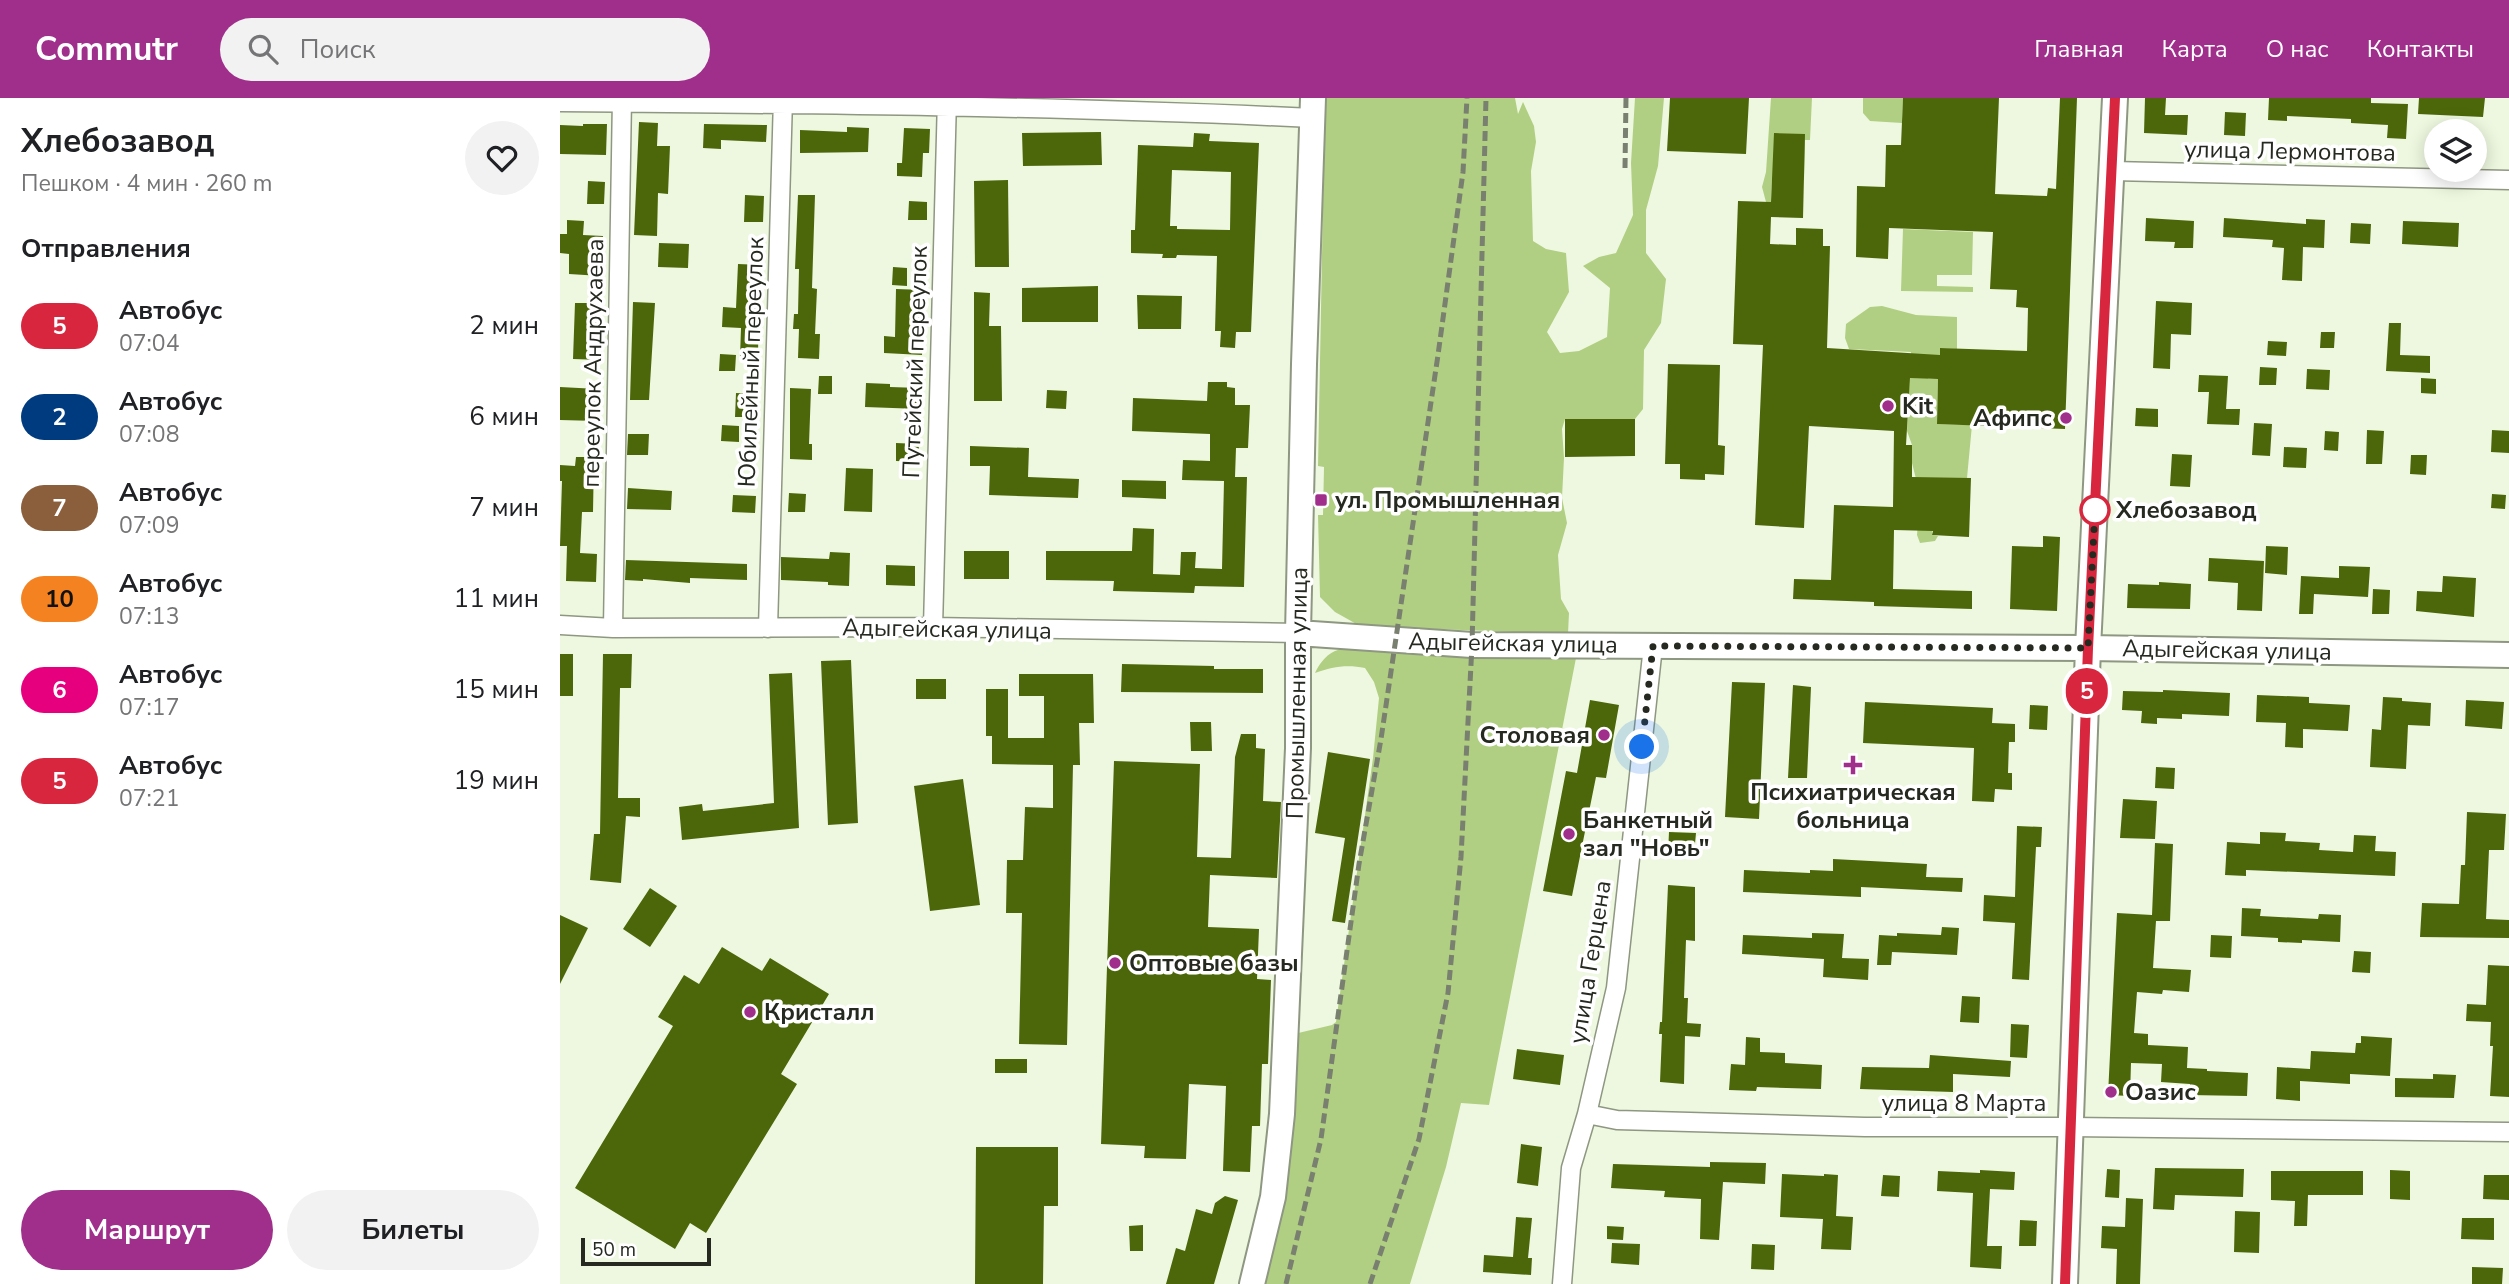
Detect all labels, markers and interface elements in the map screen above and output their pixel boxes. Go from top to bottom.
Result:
search box [220,18,710,81]
text: Commutr [35,27,178,72]
icon: search [244,30,282,68]
text: Поиск [300,32,375,67]
text: Главная [2034,33,2124,65]
text: Карта [2162,33,2228,65]
text: О нас [2266,33,2329,65]
text: Контакты [2367,33,2474,65]
text: Хлебозавод [21,119,214,164]
map controls [2424,119,2487,182]
button: layers [2424,119,2487,182]
button: heart [465,121,539,195]
street label: улица Лермонтова [2184,133,2396,169]
text: Пешком · 4 мин · 260 m [21,168,272,199]
text: Отправления [21,231,191,266]
street label: Юбилейный переулок [731,236,771,488]
street label: переулок Андрухаева [575,238,611,488]
street label: Путейский переулок [895,245,935,479]
text: Автобус [119,293,222,328]
text: 2 мин [469,308,539,343]
text: 5 [52,310,67,342]
text: 07:04 [119,328,179,359]
text: Автобус [119,384,222,419]
place label: Kit [1902,390,1934,422]
marker: Kit [1880,398,1896,414]
text: 6 мин [469,399,539,434]
text: 2 [52,401,67,433]
place label: Афипс [1973,402,2052,434]
marker: Афипс [2058,410,2074,426]
text: 07:08 [119,419,179,450]
text: Автобус [119,475,222,510]
place label: ул. Промышленная [1335,484,1560,516]
text: 7 мин [469,490,539,525]
text: 7 [52,492,67,524]
marker: ул. Промышленная [1313,492,1329,508]
place label: Хлебозавод [2115,494,2257,526]
marker: Хлебозавод [2080,495,2110,525]
text: 07:09 [119,510,179,541]
text: Автобус [119,566,222,601]
street label: Промышленная улица [1279,567,1315,819]
text: 11 мин [454,581,539,616]
text: 10 [45,583,74,615]
text: 07:13 [119,601,179,632]
street label: Адыгейская улица [842,611,1052,647]
street label: Адыгейская улица [1408,625,1618,661]
street label: Адыгейская улица [2122,632,2332,668]
text: Автобус [119,657,222,692]
line badge: 5 [2064,668,2110,714]
text: 15 мин [454,672,539,707]
text: 6 [52,674,67,706]
text: 5 [2080,675,2094,707]
text: 07:17 [119,692,179,723]
place label: Столовая [1480,719,1590,751]
marker: Столовая [1596,727,1612,743]
your location [1624,729,1659,764]
text: Автобус [119,748,222,783]
marker: Психиатрическая больница [1843,755,1863,775]
text: 19 мин [454,763,539,798]
text: 5 [52,765,67,797]
place label: Психиатрическая больница [1750,776,1956,836]
text: 07:21 [119,783,179,814]
place label: Банкетный зал "Новь" [1583,804,1713,864]
marker: Банкетный зал "Новь" [1561,826,1577,842]
street label: улица Герцена [1561,878,1619,1046]
place label: Оптовые базы [1129,947,1299,979]
marker: Оптовые базы [1107,955,1123,971]
place label: Кристалл [764,996,875,1028]
marker: Кристалл [742,1004,758,1020]
place label: Оазис [2125,1076,2196,1108]
marker: Оазис [2103,1084,2119,1100]
street label: улица 8 Марта [1882,1087,2046,1119]
button: Маршрут [21,1190,273,1270]
button: Билеты [287,1190,539,1270]
scale bar [581,1235,710,1267]
text: 50 m [592,1237,636,1263]

